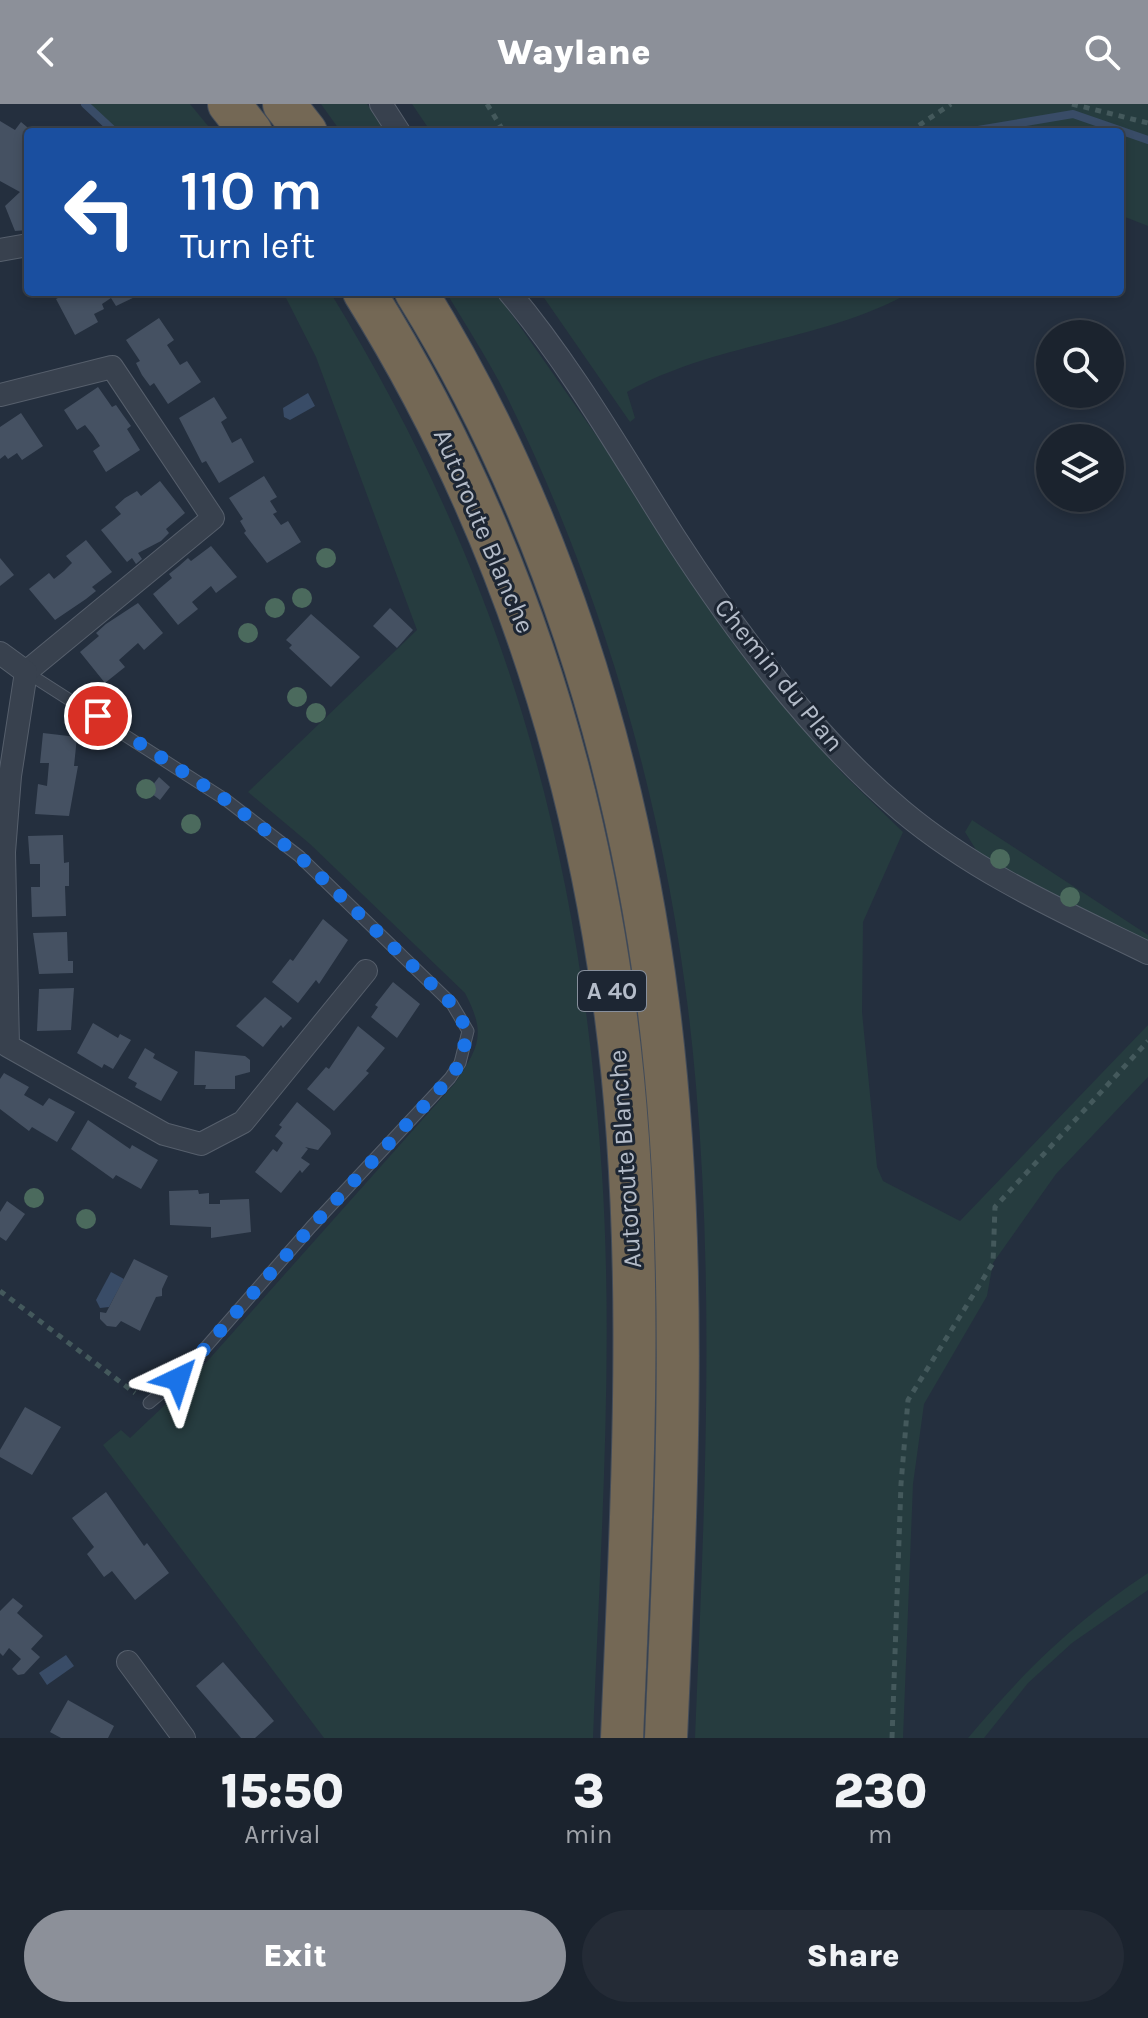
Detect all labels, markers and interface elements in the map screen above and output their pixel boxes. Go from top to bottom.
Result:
icon: back [24,30,68,74]
icon: search [1080,30,1124,74]
text: Waylane [497,31,651,73]
text: 110 m [180,158,323,223]
icon: left [48,160,152,264]
text: Turn left [180,225,315,267]
map controls [1036,320,1124,512]
button: search [1036,320,1124,408]
street label: Autoroute Blanche [427,424,541,638]
button: layers [1036,424,1124,512]
street label: Chemin du Plan [708,592,850,758]
pin [64,682,132,750]
icon: arrive [76,694,120,738]
road number: A 40 [578,971,646,1011]
street label: Autoroute Blanche [602,1049,648,1269]
position arrow [136,1337,220,1421]
text: 15:50 [221,1763,344,1819]
text: 3 [573,1763,604,1819]
text: 230 [833,1763,927,1819]
text: Arrival [244,1819,320,1850]
text: min [565,1819,612,1850]
text: m [868,1819,892,1850]
button: Exit [24,1910,566,2002]
button: Share [582,1910,1124,2002]

